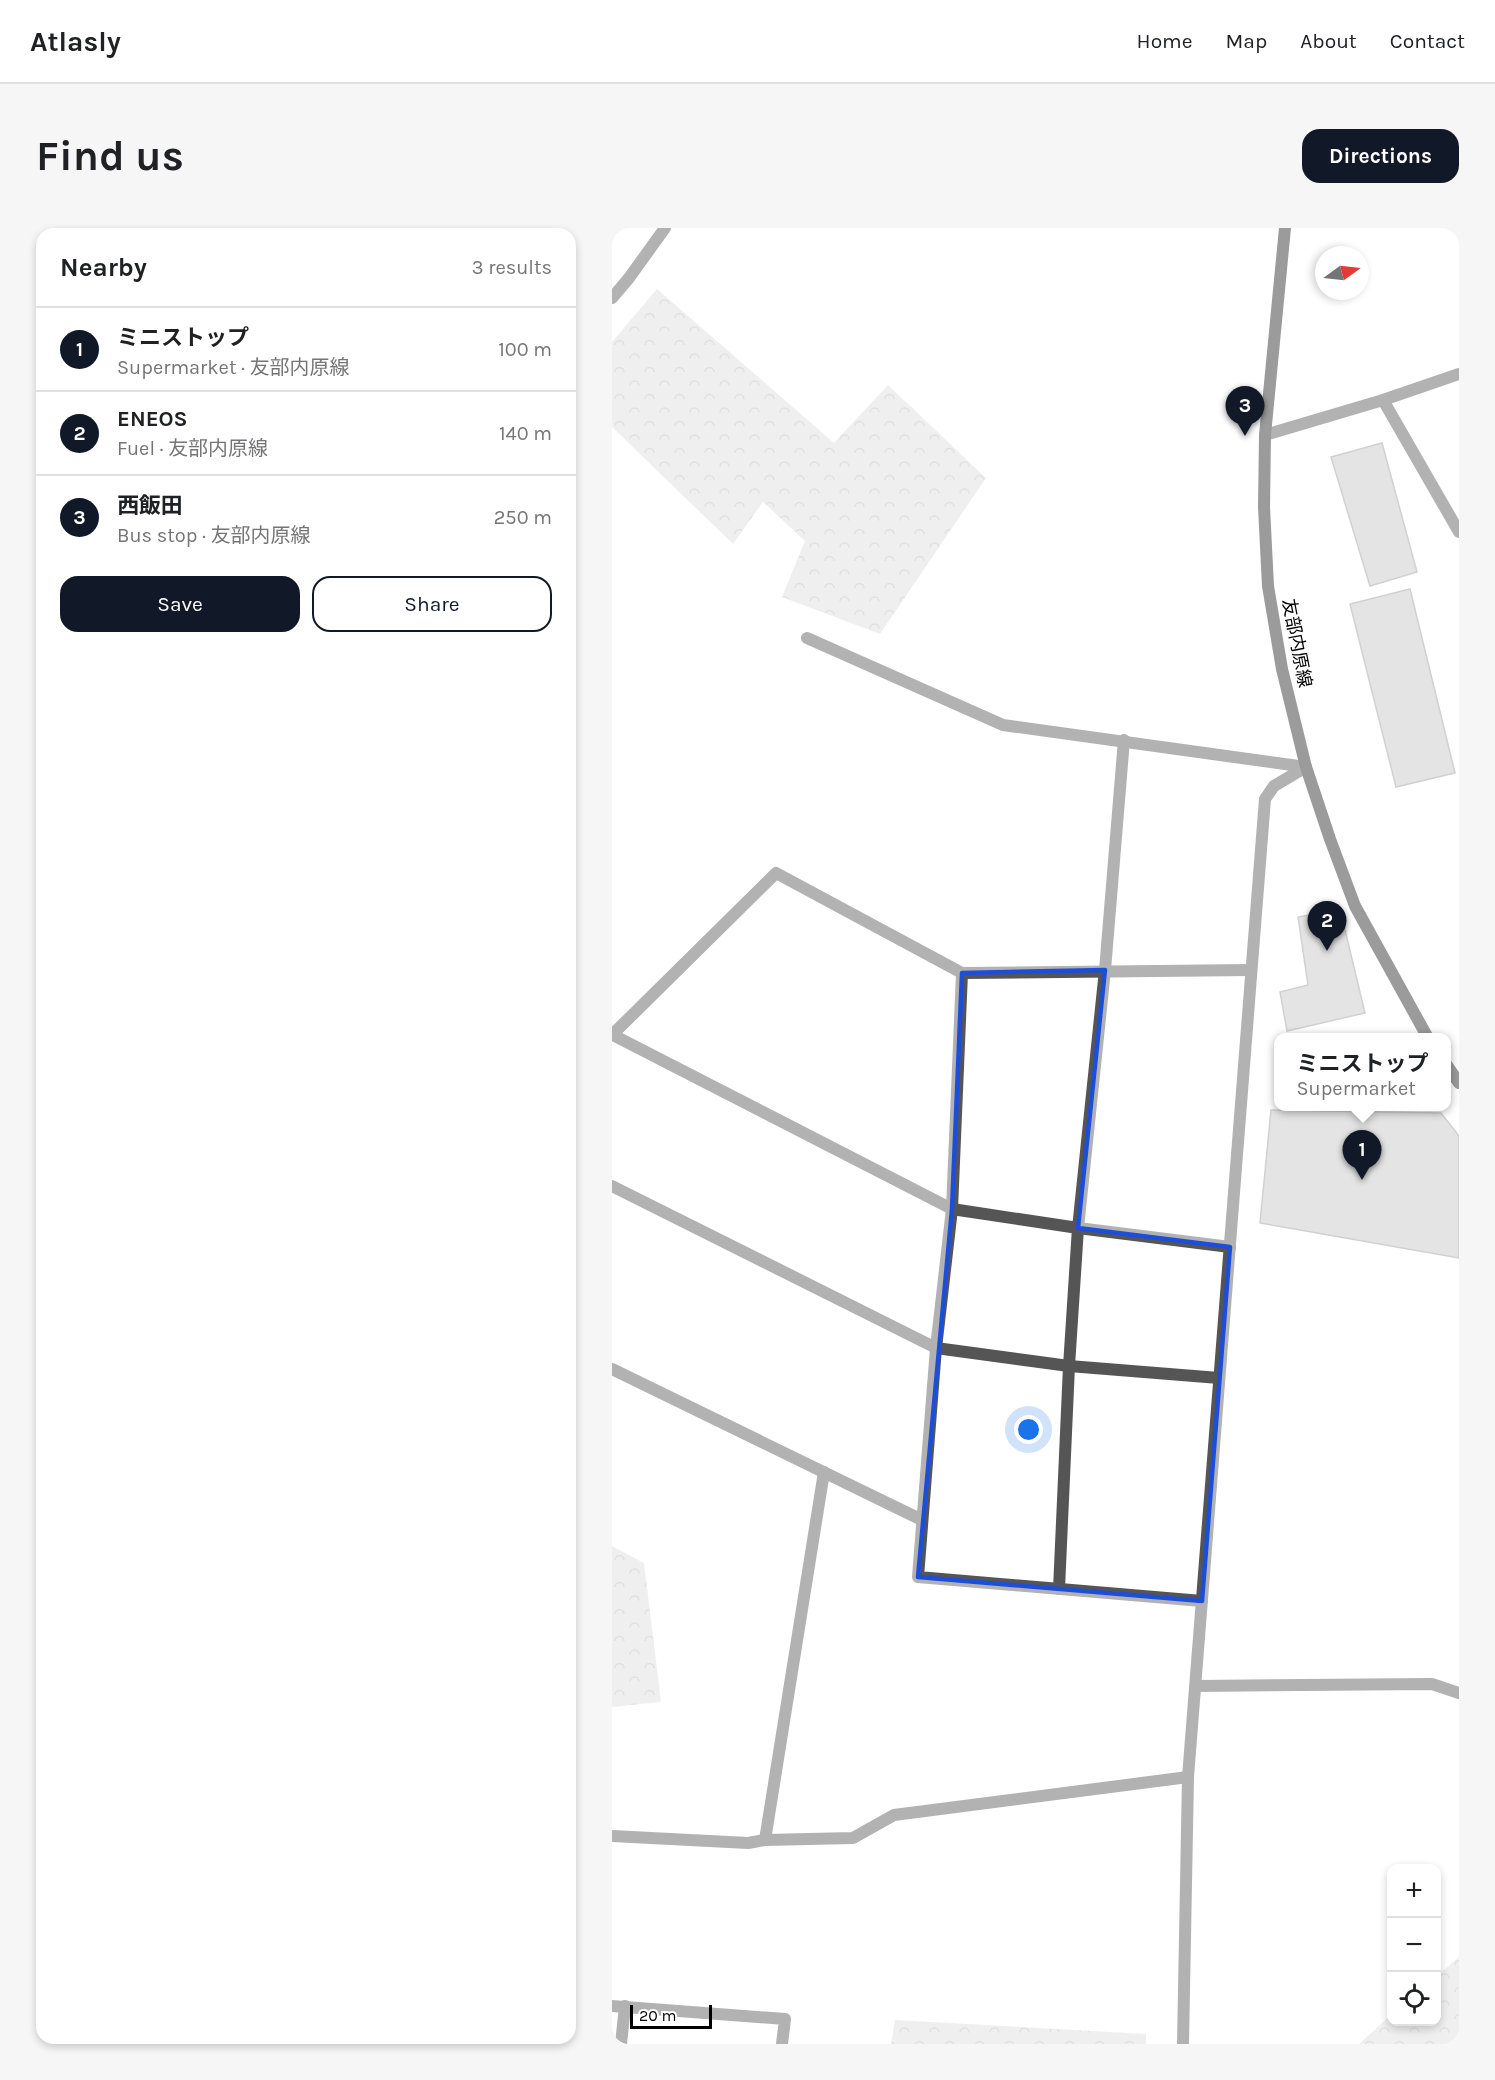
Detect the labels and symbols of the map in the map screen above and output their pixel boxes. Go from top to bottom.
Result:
north arrow [1315,246,1369,300]
pin: 3 [1226,386,1264,436]
street label: 友部内原線 [1278,597,1316,689]
pin: 2 [1308,902,1346,951]
pin: 1 [1342,1130,1382,1180]
your location [1014,1415,1043,1444]
scale bar [630,2002,712,2030]

